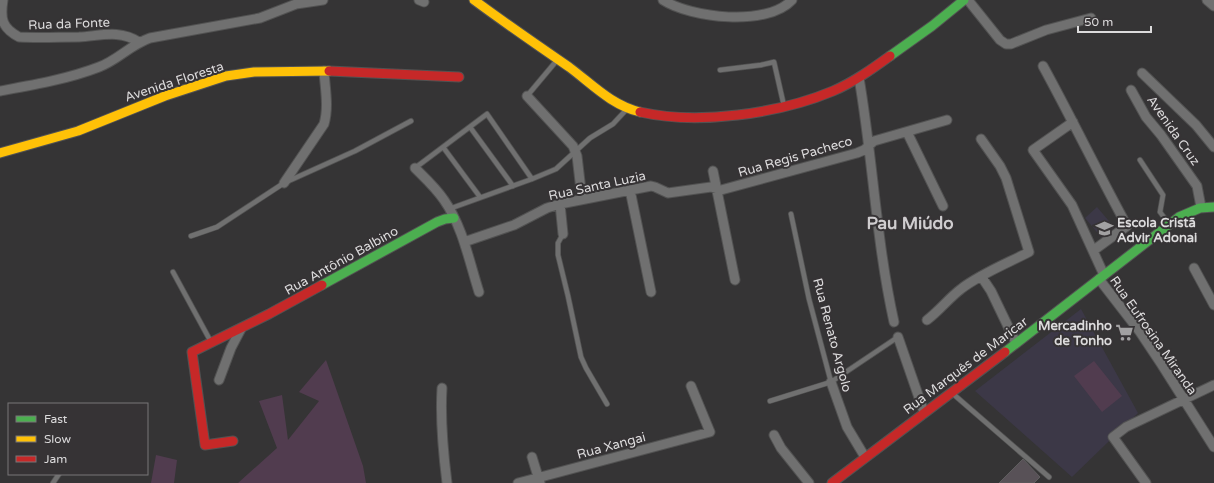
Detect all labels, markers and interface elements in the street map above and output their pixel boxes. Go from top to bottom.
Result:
scale bar [1078,8,1151,34]
street label: Rua da Fonte [28,15,110,33]
text: 50 m [1084,15,1113,29]
street label: Avenida Floresta [123,58,226,105]
street label: Avenida Cruz [1143,93,1203,169]
street label: Rua Regis Pacheco [736,133,854,181]
street label: Rua Santa Luzia [547,168,647,204]
district label: Pau Miúdo [866,213,954,234]
place label: Escola Cristã Advir Adonai [1117,215,1197,246]
school or university icon: Escola Cristã Advir Adonai [1094,219,1114,239]
street label: Rua Antônio Balbino [282,223,401,299]
street label: Rua Eufrosina Miranda [1106,273,1200,398]
street label: Rua Renato Argolo [809,277,855,394]
street label: Rua Marquês de Maricar [900,314,1031,418]
place label: Mercadinho de Tonho [1038,318,1112,349]
supermarket icon: Mercadinho de Tonho [1115,322,1135,342]
legend [8,403,148,475]
text: Fast [44,412,68,426]
street label: Rua Xangai [575,429,647,463]
text: Slow [44,432,71,446]
text: Jam [44,452,67,466]

